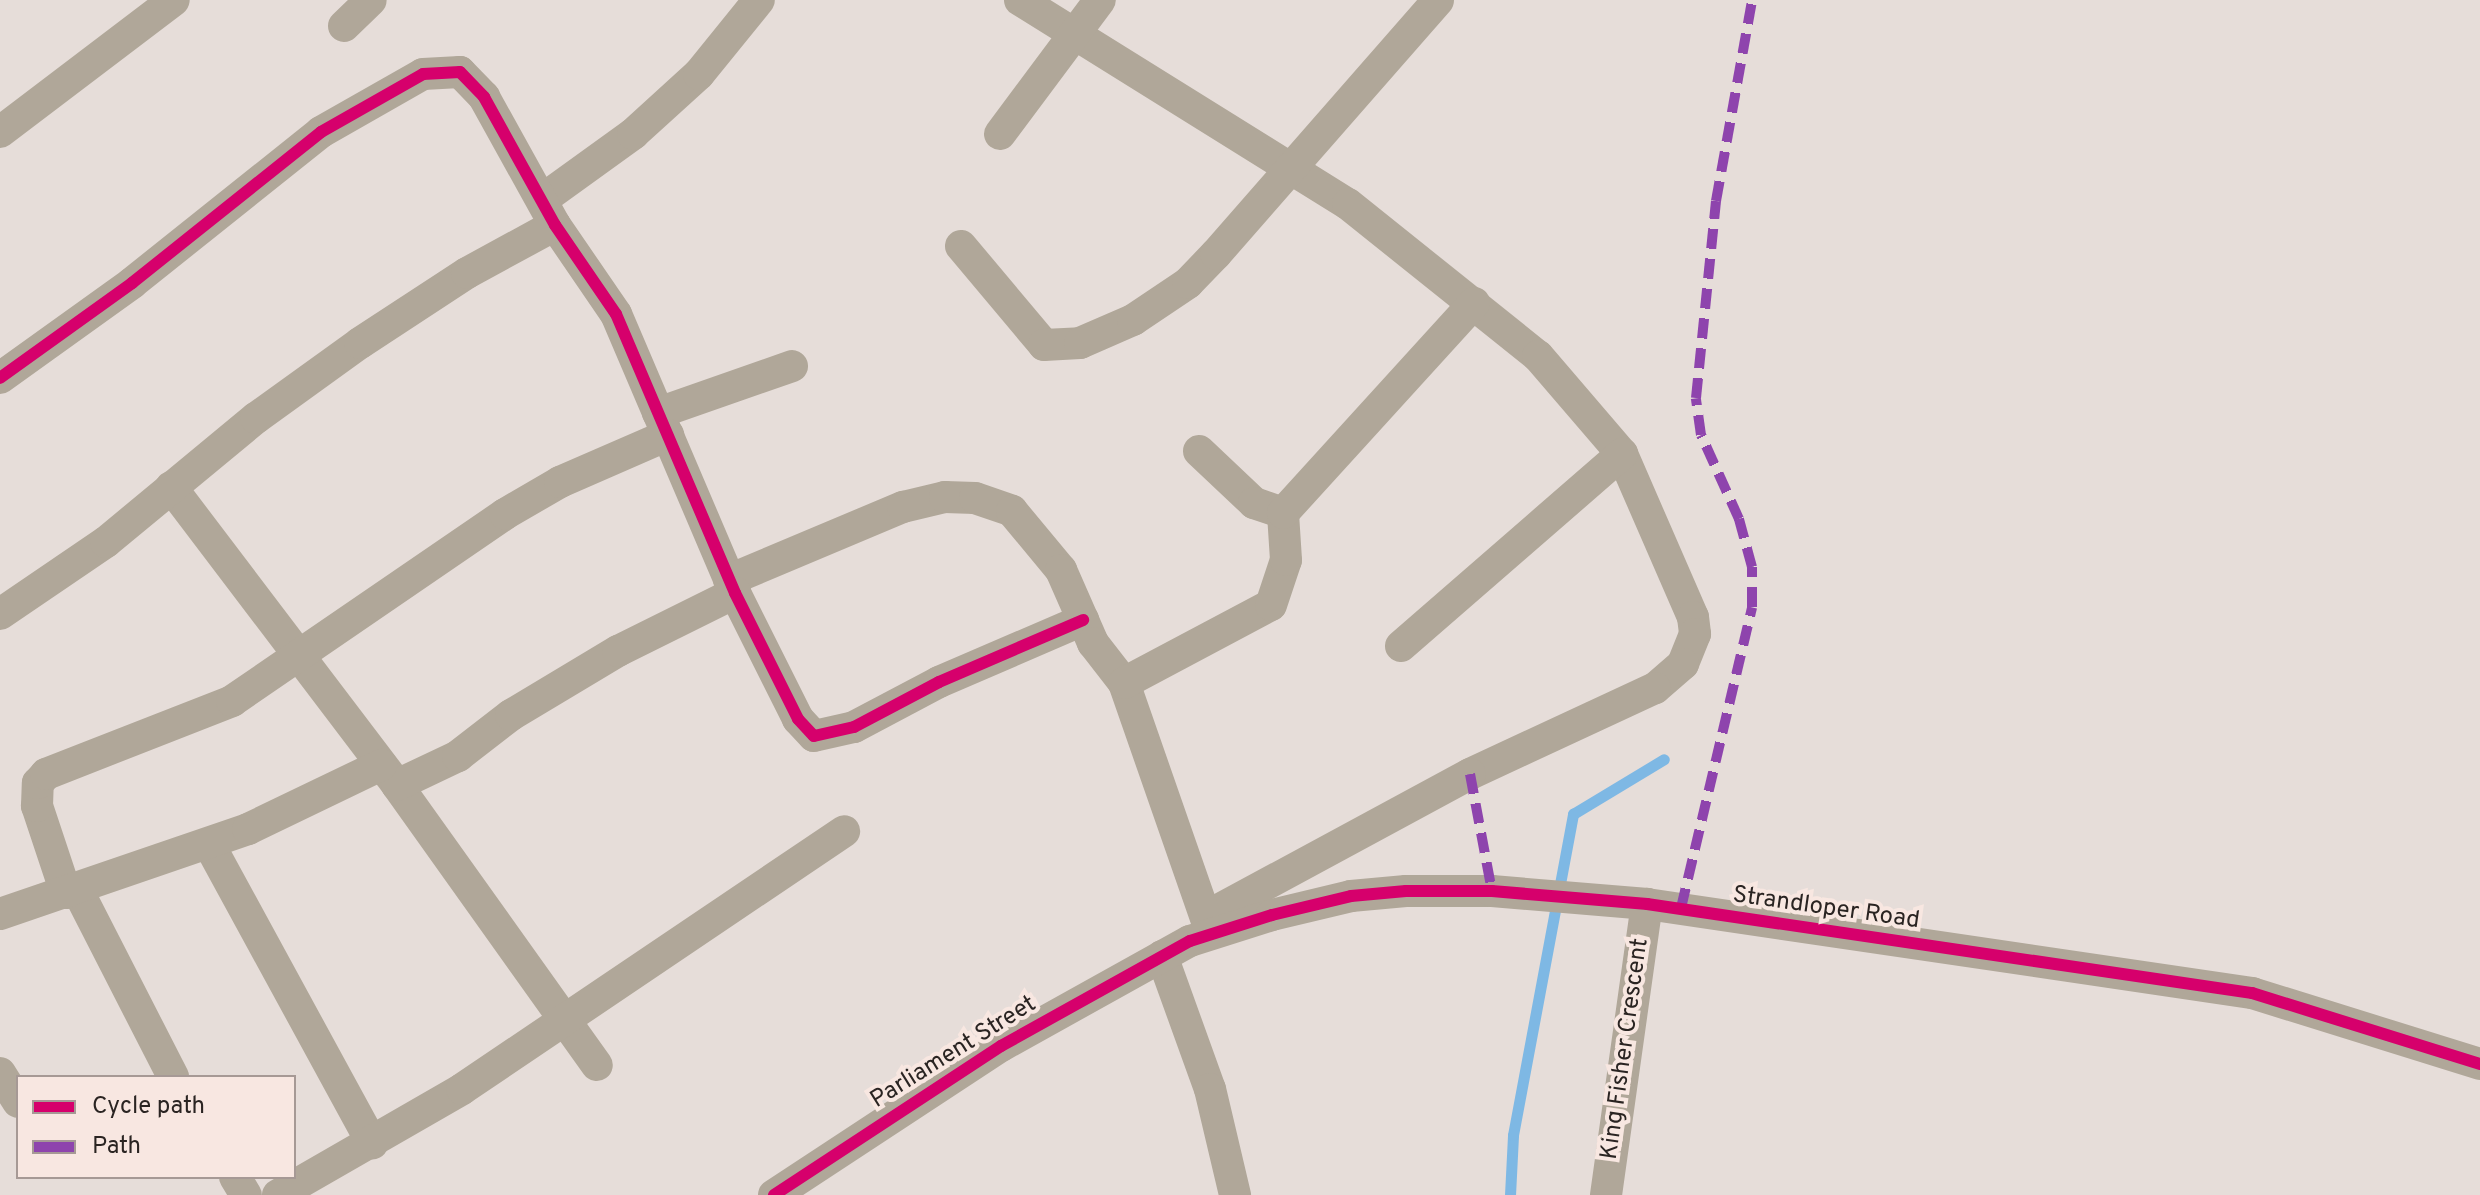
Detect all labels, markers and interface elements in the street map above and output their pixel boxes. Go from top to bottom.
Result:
street label: Strandloper Road [1731,882,1921,936]
street label: King Fisher Crescent [1596,936,1656,1162]
street label: Parliament Street [866,990,1042,1116]
legend [16,1075,296,1179]
text: Cycle path [92,1092,205,1122]
text: Path [92,1132,141,1162]

